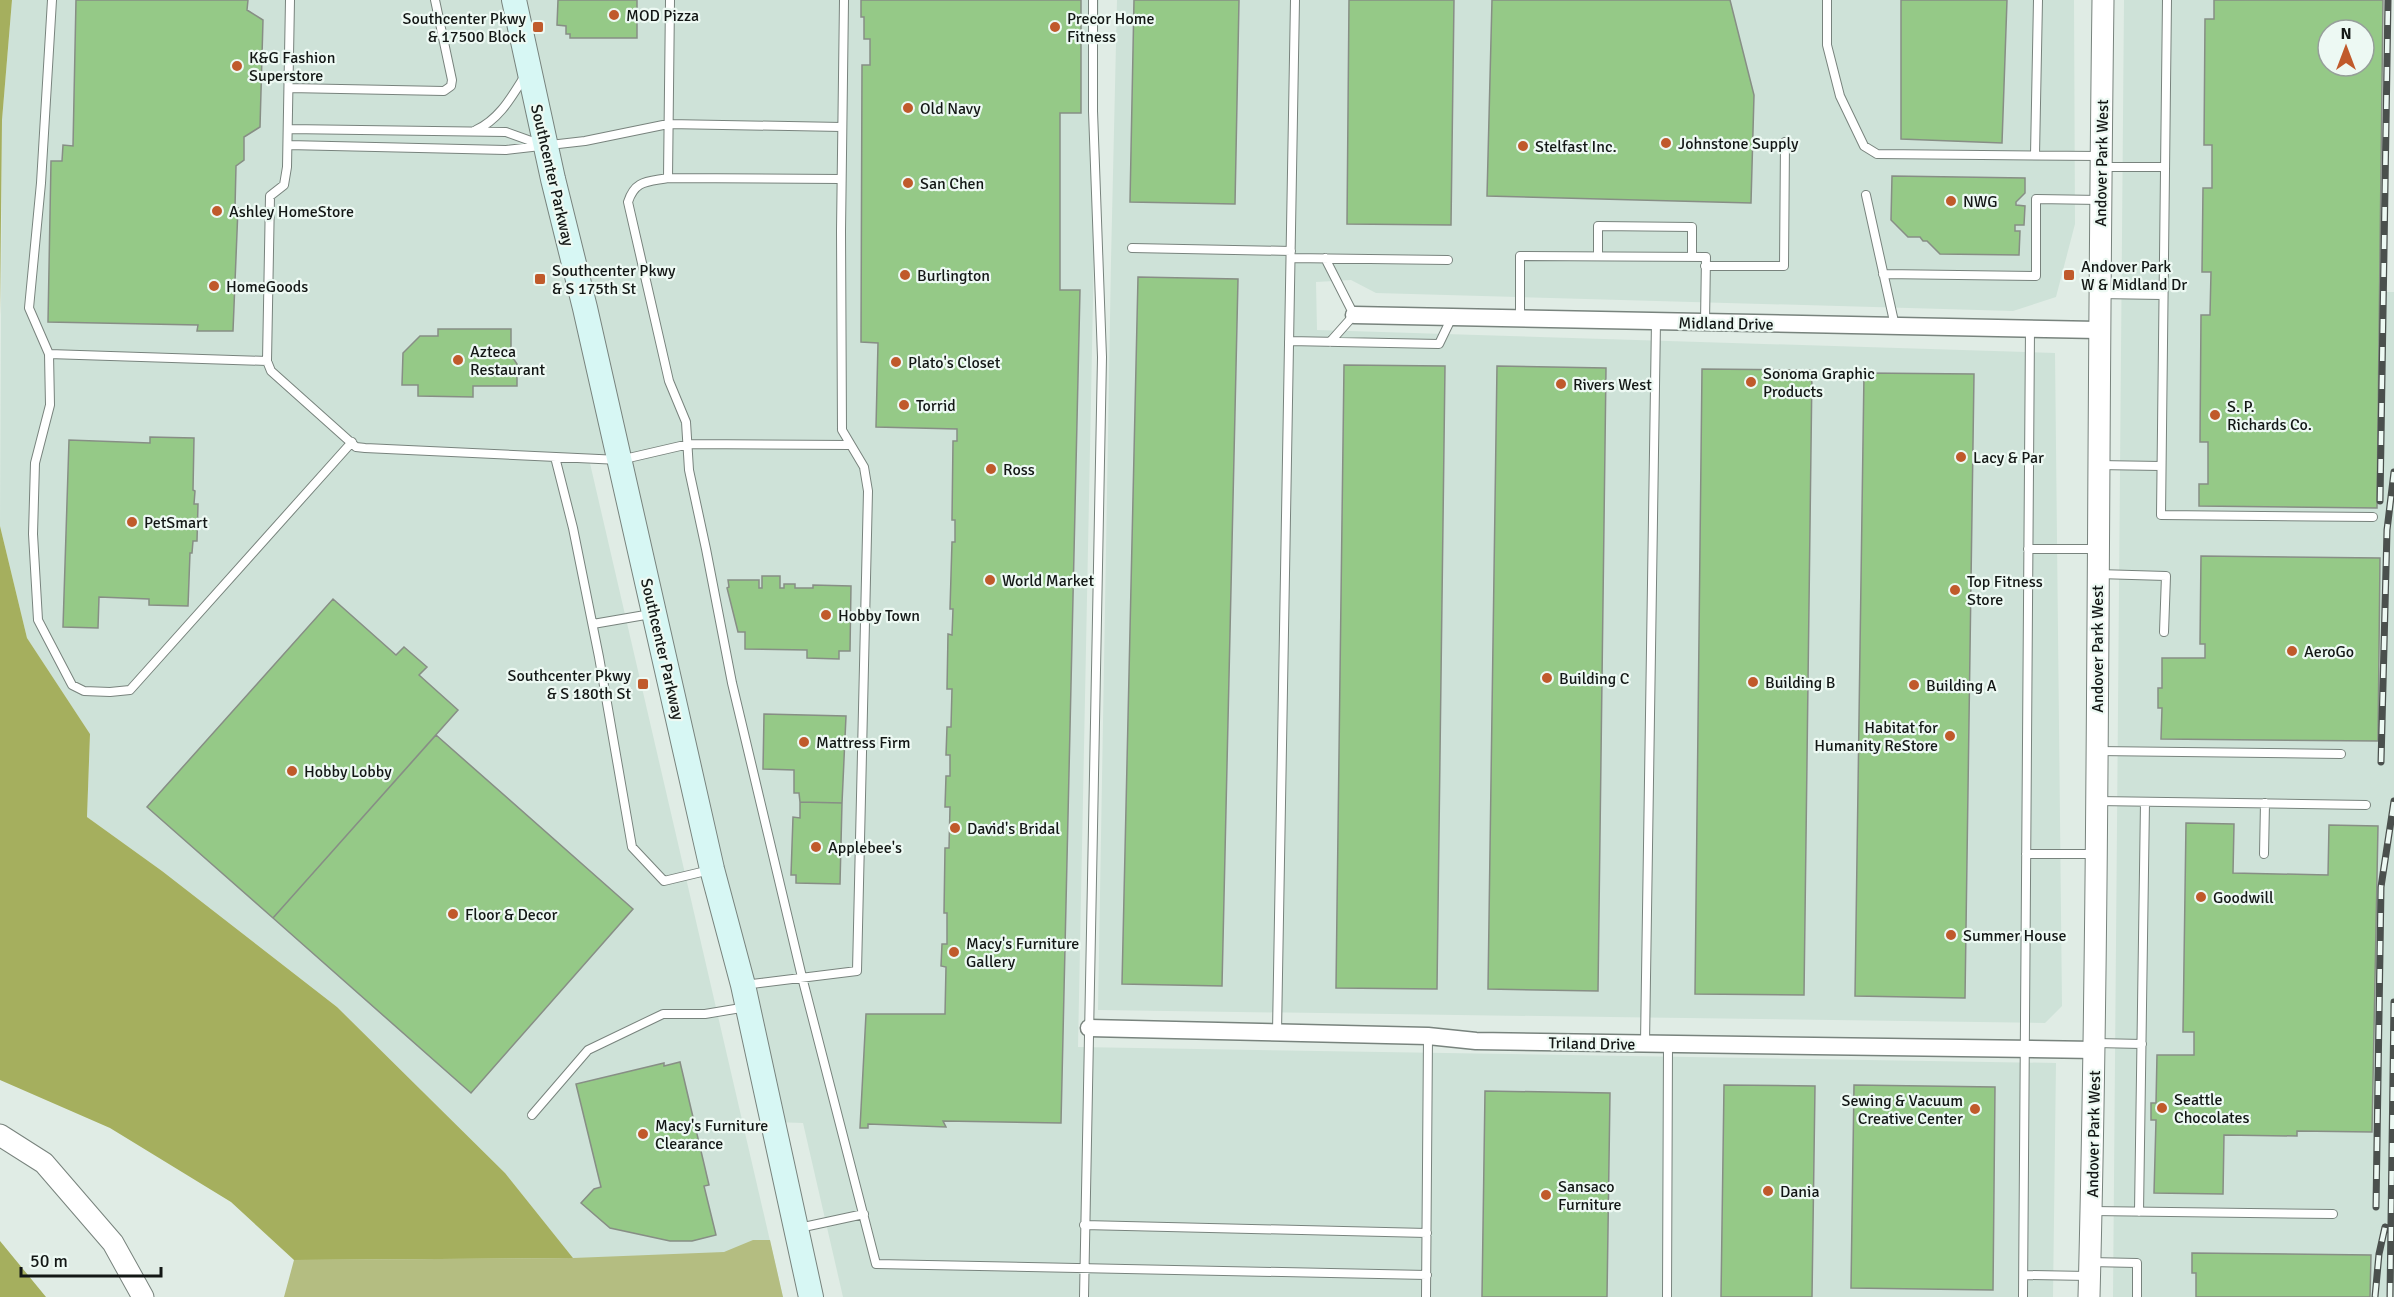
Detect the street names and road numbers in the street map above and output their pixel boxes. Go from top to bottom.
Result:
street label: Andover Park West [2091,99,2113,227]
street label: Southcenter Parkway [526,102,578,249]
street label: Midland Drive [1678,313,1774,335]
street label: Southcenter Parkway [636,576,688,723]
street label: Andover Park West [2088,585,2108,713]
street label: Triland Drive [1548,1033,1636,1055]
street label: Andover Park West [2083,1070,2105,1198]

